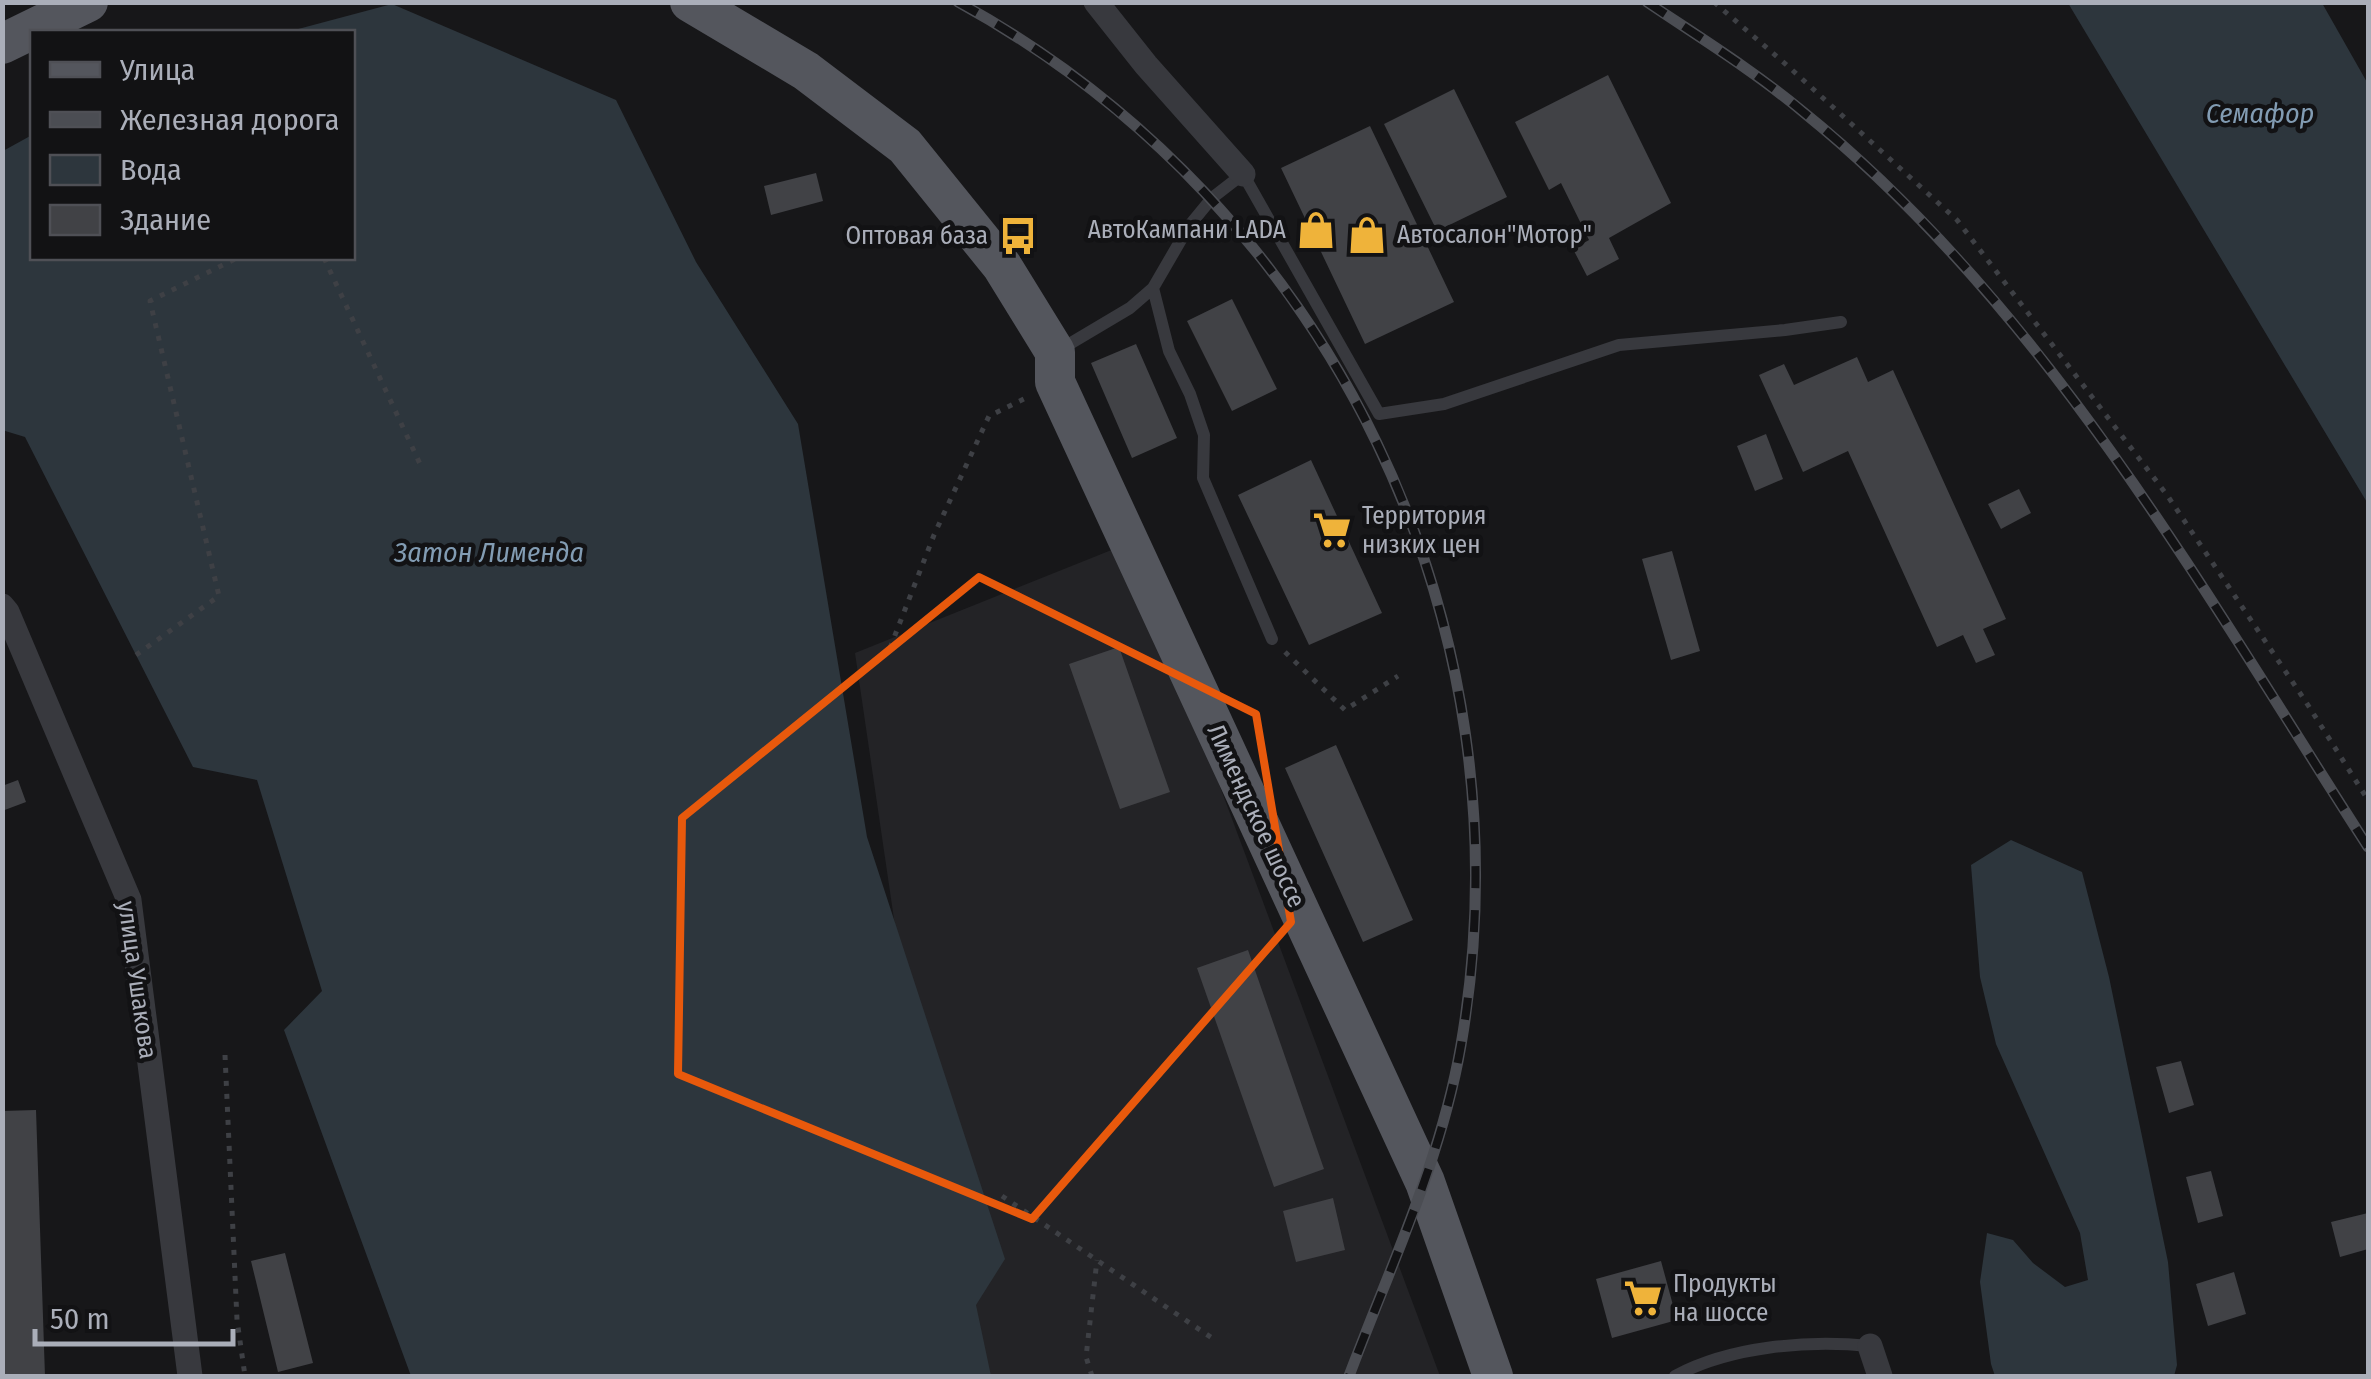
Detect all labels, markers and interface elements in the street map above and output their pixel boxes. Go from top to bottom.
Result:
legend [30,30,355,260]
text: Улица [119,52,195,88]
water label: Семафор [2206,97,2314,130]
text: Железная дорога [120,102,340,138]
text: Вода [120,152,182,188]
text: Здание [120,202,211,238]
shop icon: АвтоКампани LADA [1295,209,1337,251]
shop icon: Автосалон"Мотор" [1346,214,1388,256]
bus stop icon: Оптовая база [997,215,1039,257]
place label: АвтоКампани LADA [1088,215,1286,245]
place label: Автосалон"Мотор" [1397,220,1592,250]
place label: Оптовая база [845,221,988,251]
place label: Территория низких цен [1362,501,1486,560]
supermarket icon: Территория низких цен [1311,509,1353,551]
water label: Затон Лименда [393,536,584,569]
street label: Лимендское шоссе [1200,720,1312,912]
street label: улица Ушакова [111,899,163,1061]
place label: Продукты на шоссе [1673,1269,1777,1328]
supermarket icon: Продукты на шоссе [1622,1277,1664,1319]
scale bar [35,1284,232,1346]
text: 50 m [50,1301,110,1337]

